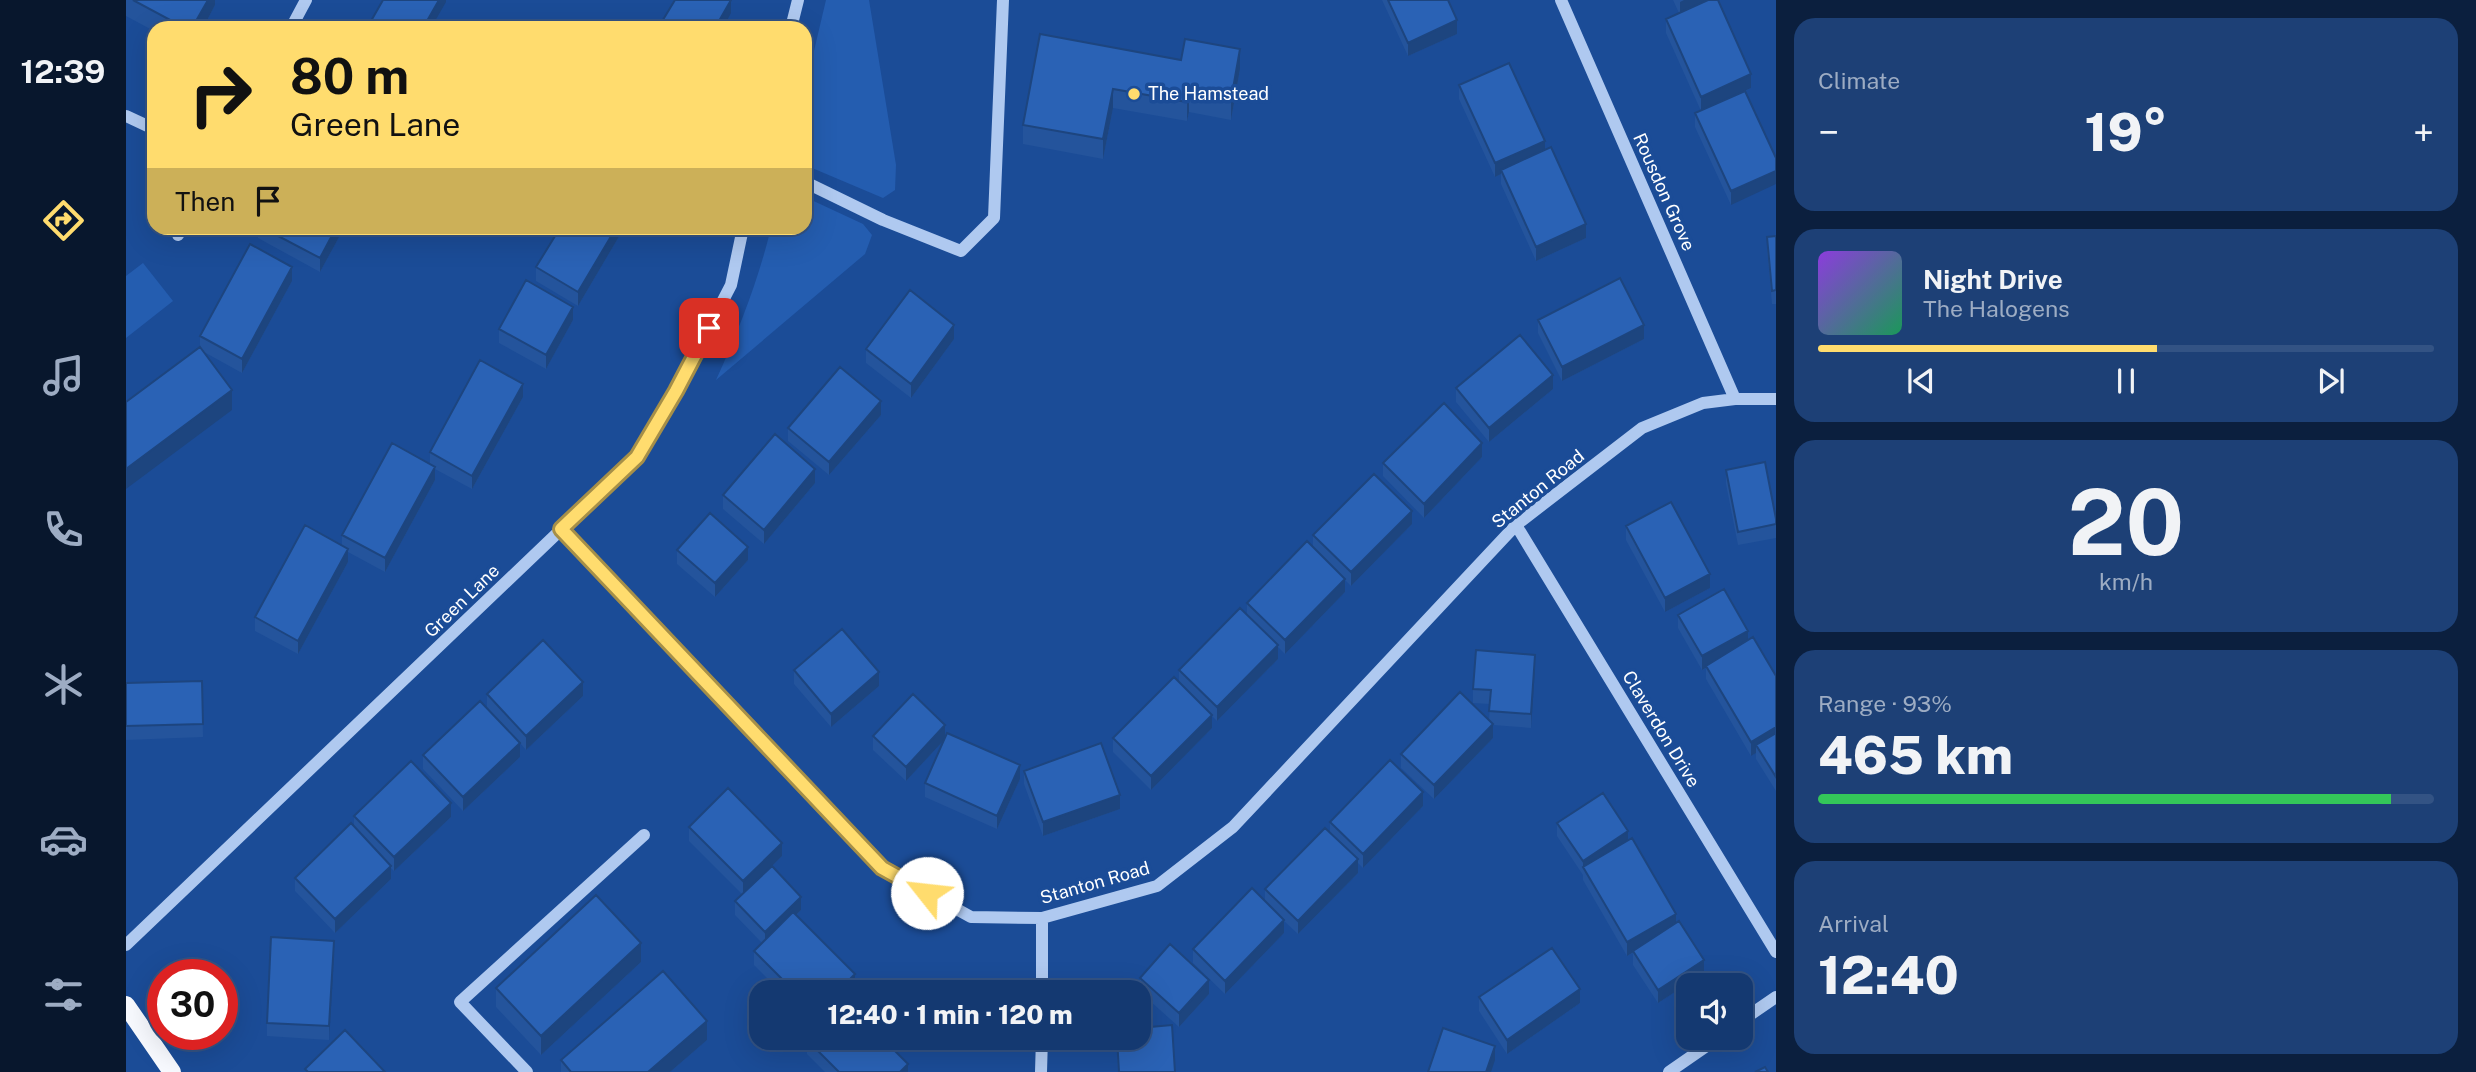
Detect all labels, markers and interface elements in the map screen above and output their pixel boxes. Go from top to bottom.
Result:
text: 80 m [290,47,409,105]
icon: right [175,49,266,140]
text: 12:39 [21,53,105,90]
text: Climate [1818,67,1900,94]
place label: The Hamstead [1148,83,1269,104]
marker: The Hamstead [1126,86,1142,102]
text: 19° [2085,102,2167,163]
text: Green Lane [290,106,460,143]
text: − [1818,110,1839,155]
text: + [2413,110,2434,155]
street label: Rousdon Grove [1629,130,1700,254]
icon: arrive [249,182,287,220]
text: Then [175,186,235,217]
icon: directions [39,196,88,245]
text: Night Drive [1923,264,2063,295]
text: The Halogens [1923,295,2070,322]
pin [679,298,739,358]
icon: arrive [690,309,728,347]
icon: music [39,351,88,400]
icon: previous [1902,362,1940,400]
icon: pause [2107,362,2145,400]
icon: next [2312,362,2350,400]
street label: Stanton Road [1487,445,1588,532]
text: 20 [2068,469,2184,575]
icon: phone [39,505,88,554]
street label: Green Lane [420,560,503,641]
text: km/h [2099,568,2153,595]
icon: climate [39,660,88,709]
street label: Claverdon Drive [1618,667,1704,791]
text: Range · 93% [1818,690,1952,717]
text: 465 km [1818,725,2013,786]
icon: car [39,815,88,864]
position arrow [890,856,964,930]
street label: Stanton Road [1038,857,1152,908]
text: Arrival [1818,910,1889,937]
text: 12:40 [1818,945,1959,1006]
speed limit sign: 30 [147,959,238,1050]
icon: filters [39,970,88,1019]
map controls [1676,973,1753,1050]
button: sound [1676,973,1753,1050]
text: 12:40 · 1 min · 120 m [827,999,1073,1030]

